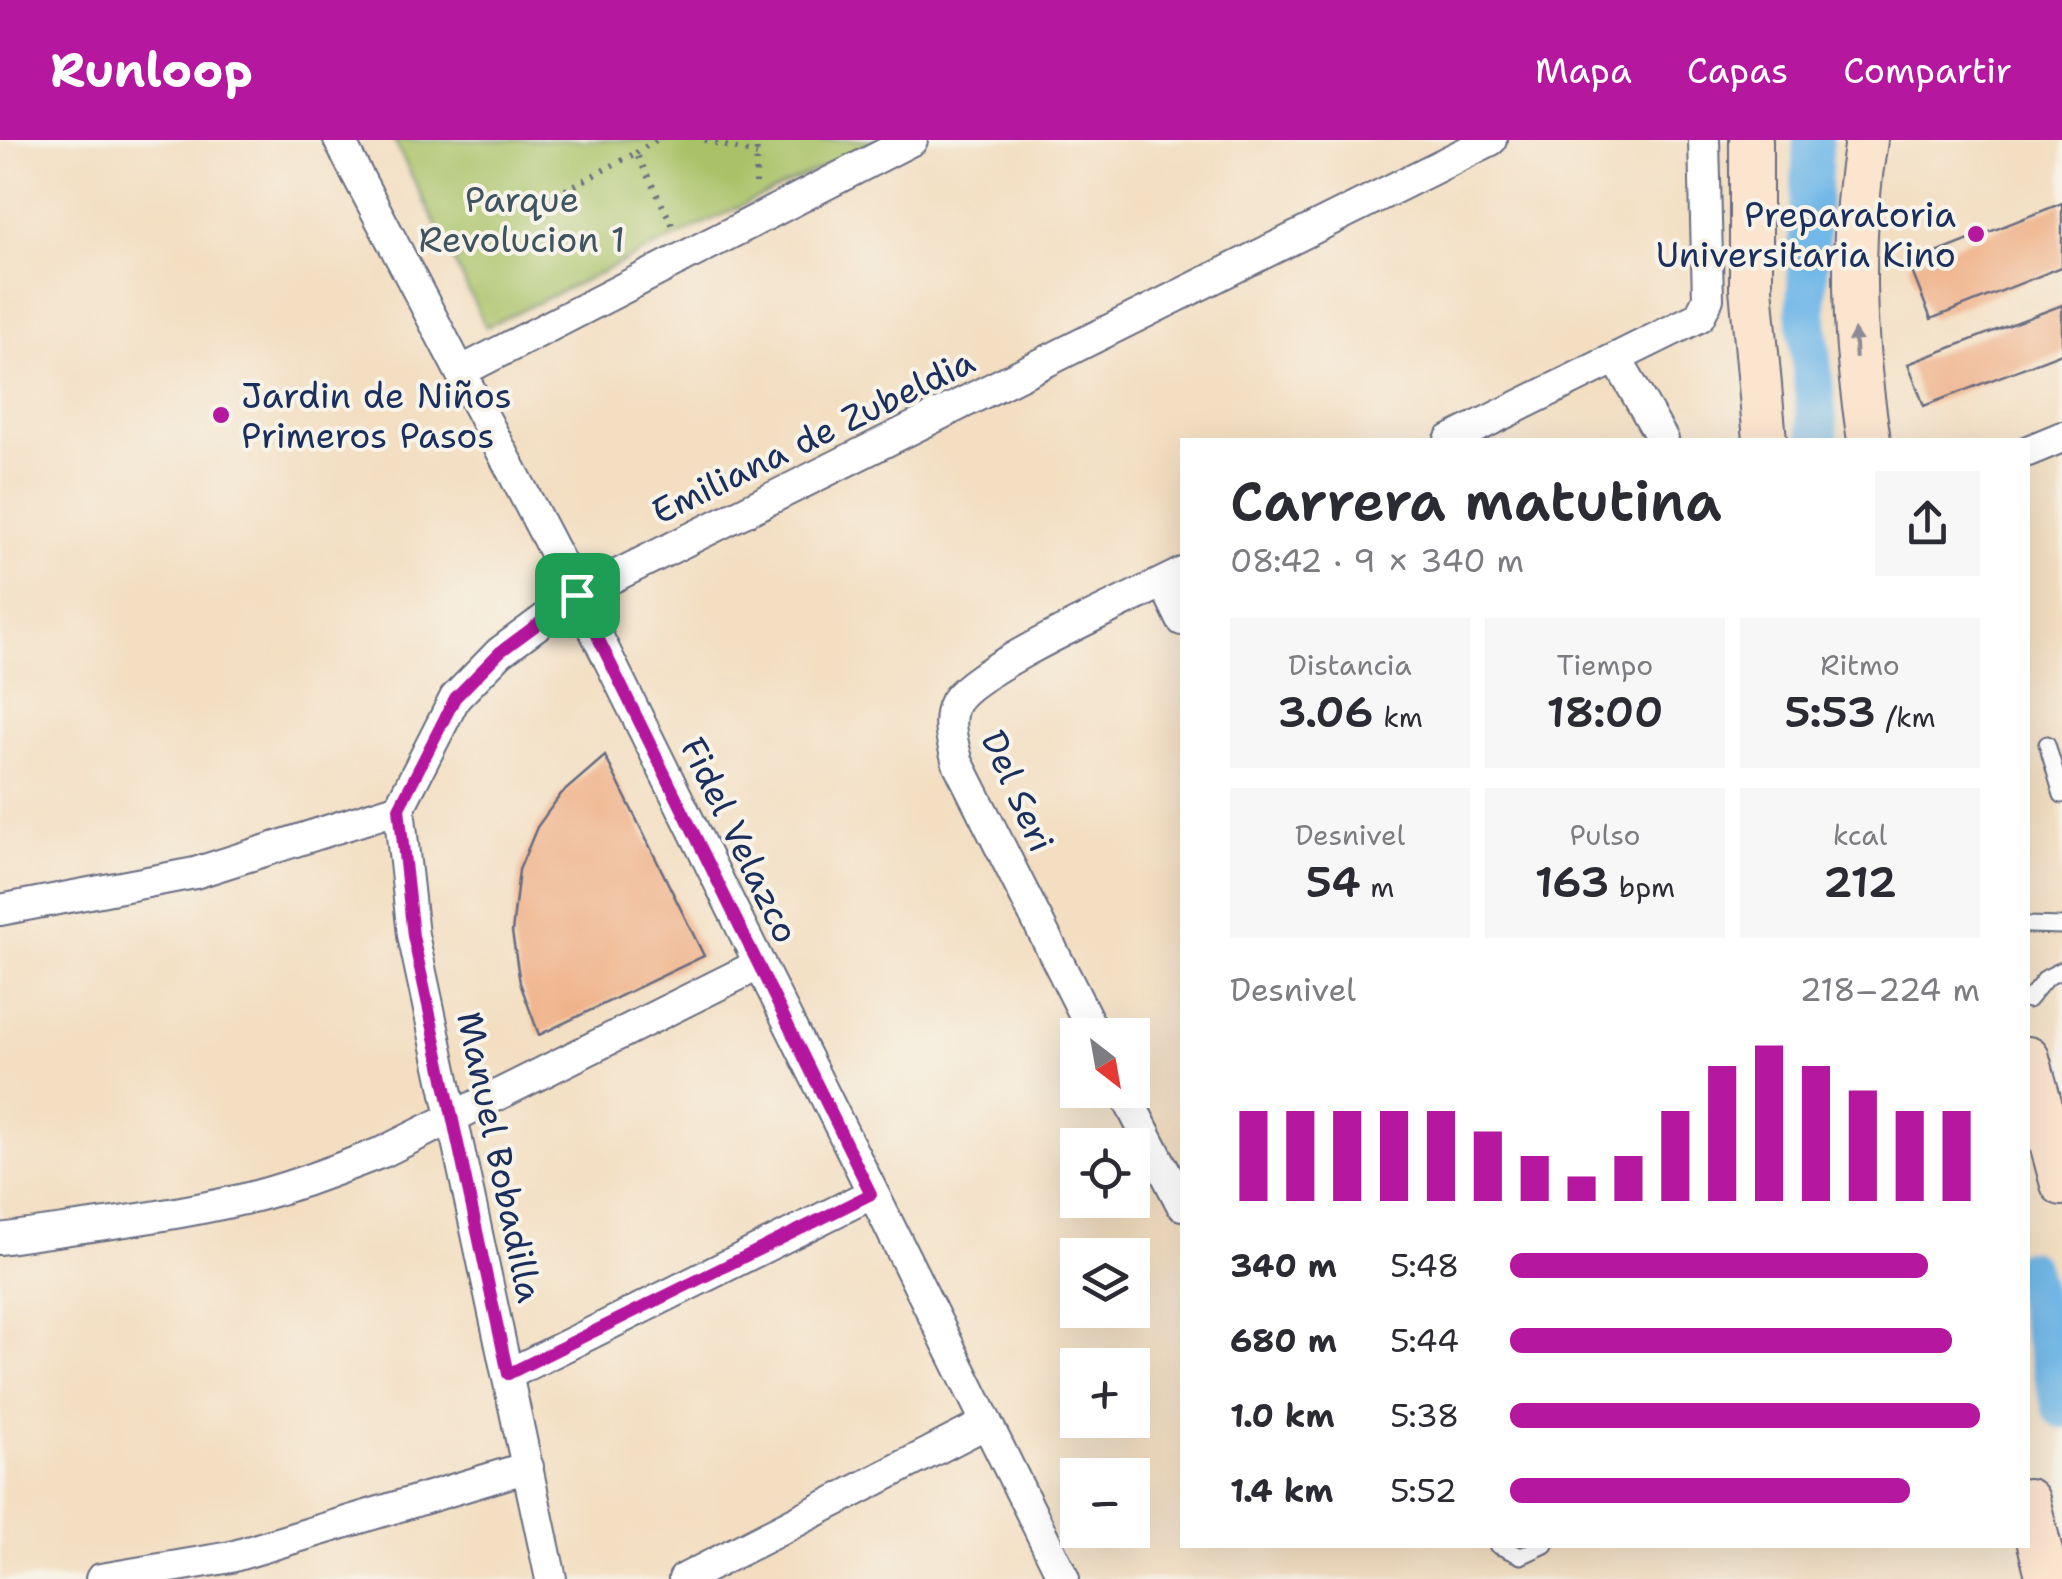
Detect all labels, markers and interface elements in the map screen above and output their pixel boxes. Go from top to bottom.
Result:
text: Runloop [50,38,253,102]
text: Mapa [1535,47,1632,94]
text: Capas [1687,47,1788,94]
text: Compartir [1843,47,2012,94]
park label: Parque Revolucion 1 [419,176,625,263]
place label: Preparatoria Universitaria Kino [1656,191,1956,278]
marker: Preparatoria Universitaria Kino [1965,223,1987,245]
one-way arrow [1847,327,1863,359]
street label: Emiliana de Zubeldia [644,337,982,535]
place label: Jardin de Niños Primeros Pasos [241,372,512,459]
marker: Jardin de Niños Primeros Pasos [210,404,232,426]
text: Carrera matutina [1230,464,1722,538]
button: share [1875,471,1980,576]
text: 08:42 · 9 × 340 m [1230,539,1524,582]
pin [535,553,620,638]
icon: arrive [550,568,605,623]
text: Distancia [1288,646,1412,684]
text: Tiempo [1557,646,1653,684]
text: Ritmo [1820,646,1900,684]
text: 3.06 [1277,684,1374,740]
text: 18:00 [1546,684,1664,740]
text: 5:53 [1784,684,1876,740]
text: km [1374,698,1423,736]
text: /km [1876,698,1936,736]
street label: Del Seri [970,723,1066,859]
street label: Fidel Velazco [670,729,810,951]
text: Desnivel [1295,816,1405,854]
text: Pulso [1569,816,1641,854]
text: kcal [1833,816,1887,854]
text: 54 [1306,854,1361,910]
text: 163 [1535,854,1609,910]
text: 212 [1823,854,1897,910]
text: m [1361,868,1394,906]
text: bpm [1609,868,1675,906]
text: Desnivel [1230,968,1356,1011]
text: 218–224 m [1799,968,1980,1011]
street label: Manuel Bobadilla [446,1007,554,1307]
north arrow [1060,1018,1150,1108]
map controls [1060,1018,1150,1548]
button: locate [1060,1128,1150,1218]
button: layers [1060,1238,1150,1328]
text: 340 m [1230,1244,1337,1287]
text: 5:48 [1390,1244,1459,1287]
text: 680 m [1230,1319,1337,1362]
text: 5:44 [1390,1319,1459,1362]
button: + [1060,1348,1150,1438]
text: 1.0 km [1230,1394,1335,1437]
text: 5:38 [1390,1394,1459,1437]
button: − [1060,1458,1150,1548]
text: 1.4 km [1230,1469,1333,1512]
text: 5:52 [1390,1469,1457,1512]

